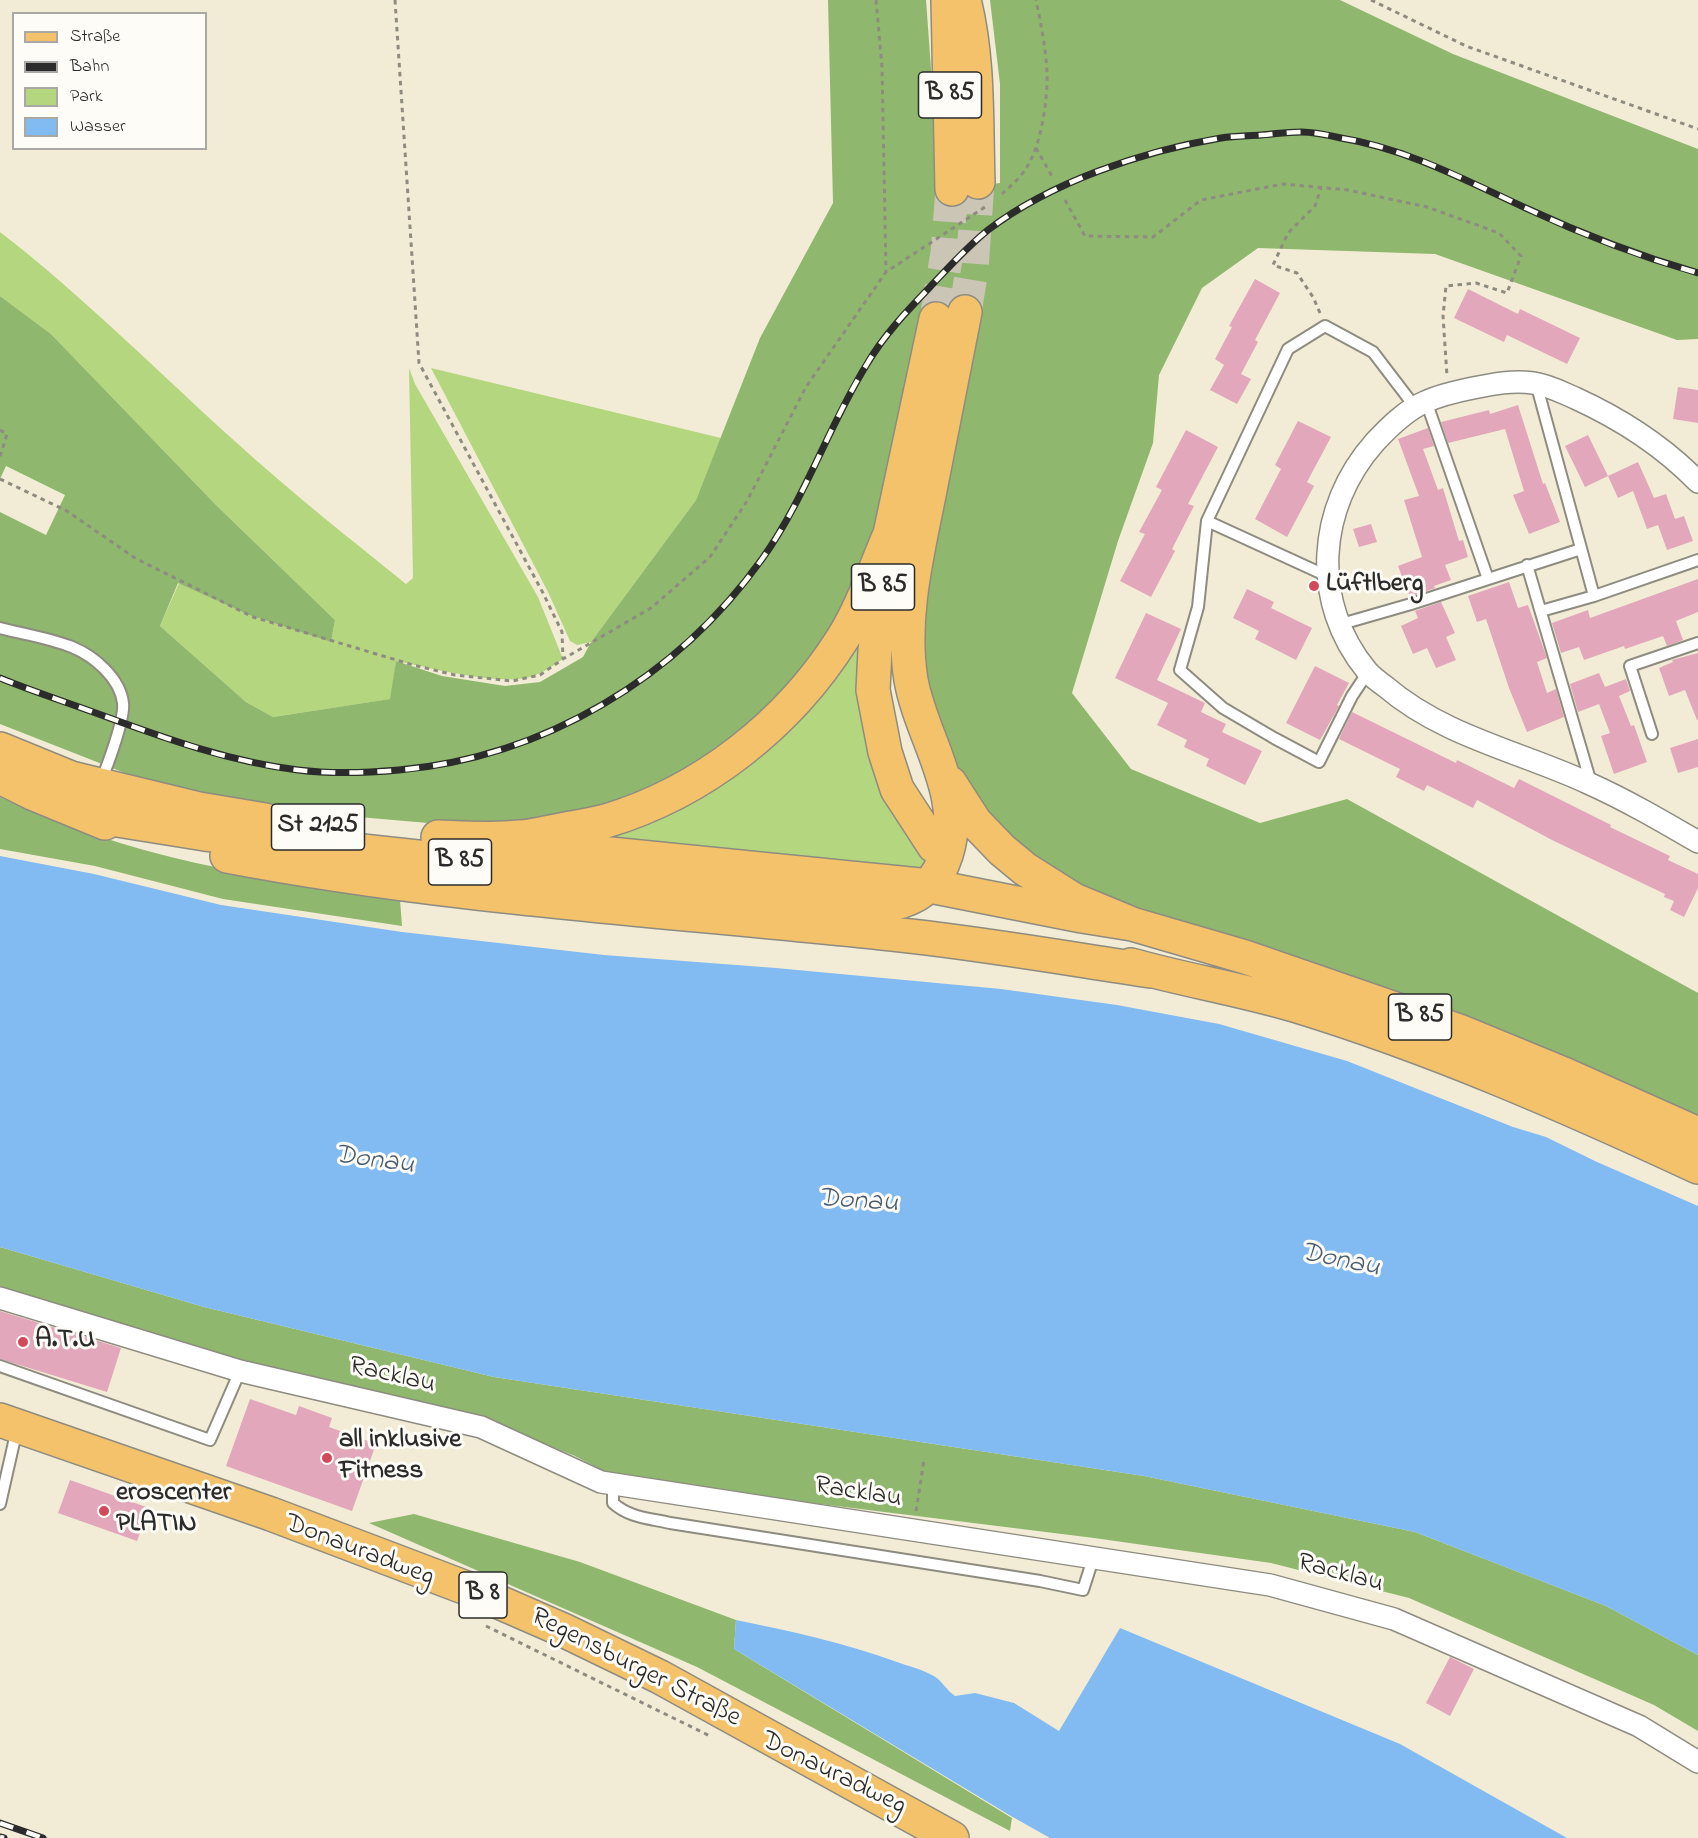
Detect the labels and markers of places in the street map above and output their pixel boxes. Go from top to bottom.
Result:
place label: Lüftlberg [1326,570,1423,602]
marker: Lüftlberg [1307,579,1321,593]
place label: A.T.U [35,1326,95,1358]
marker: A.T.U [16,1335,30,1349]
place label: all inklusive Fitness [339,1426,461,1489]
marker: all inklusive Fitness [320,1451,334,1465]
place label: eroscenter PLATIN [116,1479,231,1542]
marker: eroscenter PLATIN [97,1504,111,1518]

